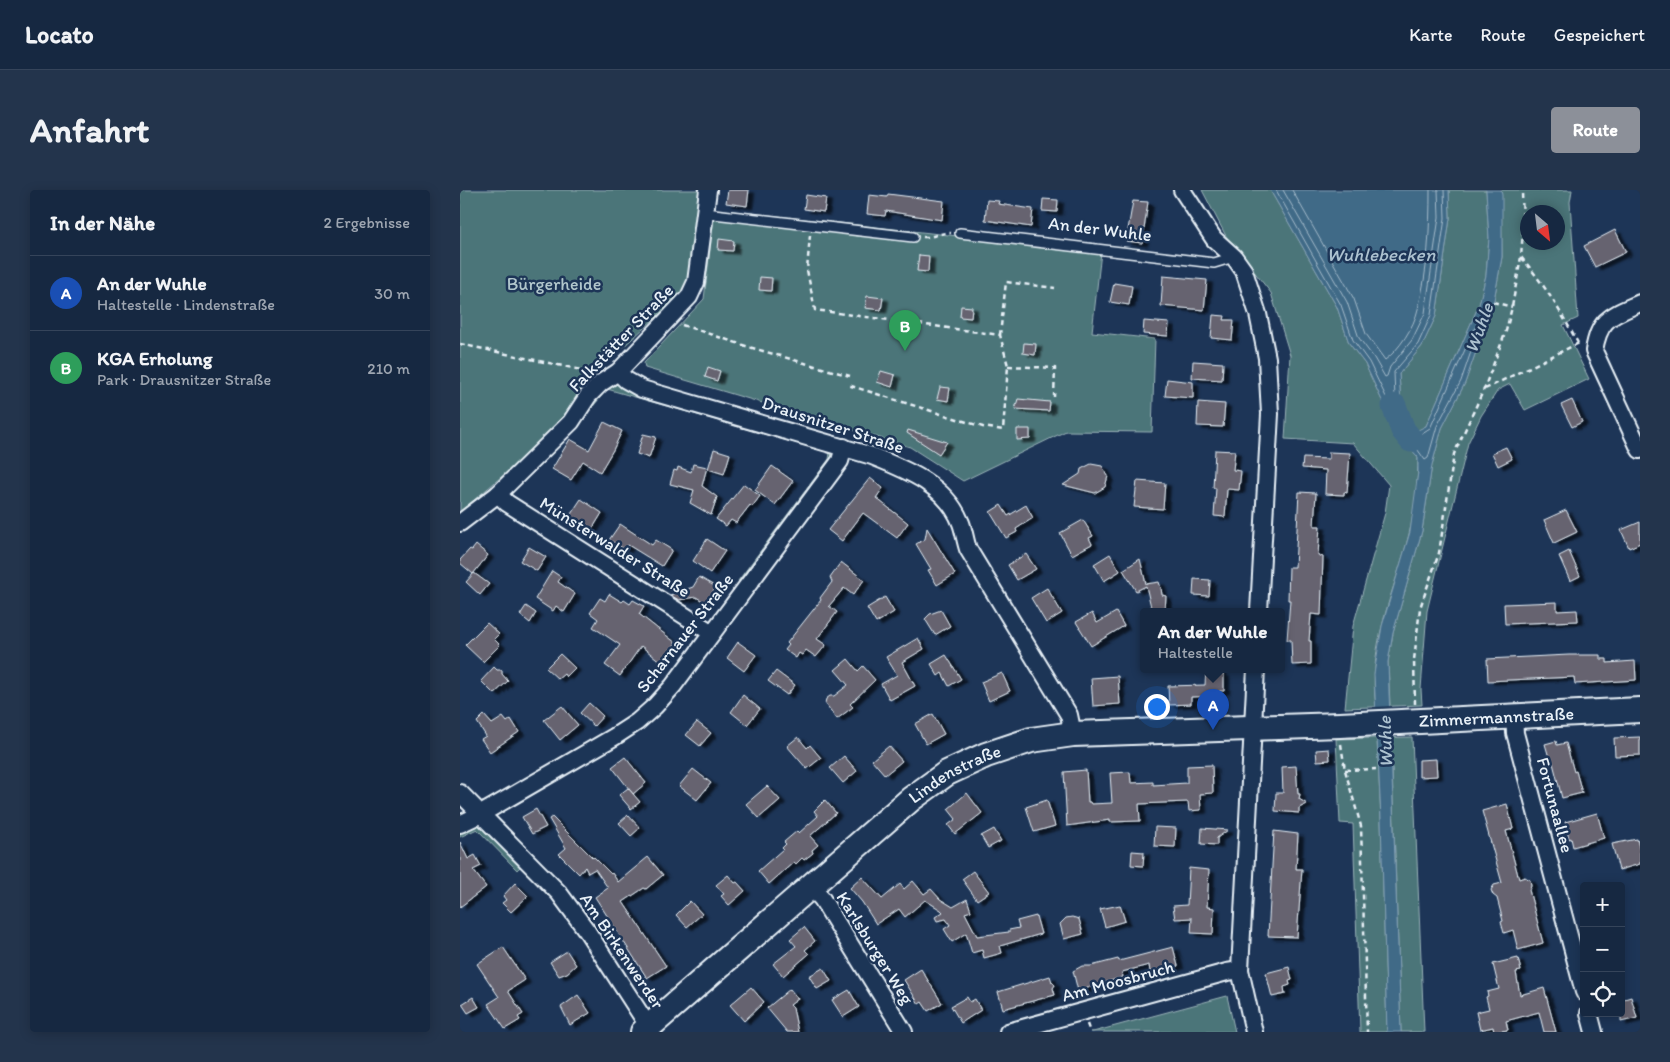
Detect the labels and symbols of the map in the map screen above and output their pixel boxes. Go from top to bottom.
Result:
north arrow [1520,205,1565,250]
street label: An der Wuhle [1047,212,1153,246]
water label: Wuhlebecken [1327,243,1436,266]
park label: Bürgerheide [507,273,601,295]
street label: Falkstätter Straße [564,280,678,396]
water label: Wuhle [1459,299,1499,356]
pin: B [889,310,921,351]
street label: Drausnitzer Straße [759,392,907,458]
street label: Münsterwalder Straße [536,492,694,602]
street label: Scharnauer Straße [632,569,738,697]
pin: A [1197,689,1229,730]
your location [1144,694,1170,720]
street label: Zimmermannstraße [1418,702,1574,732]
water label: Wuhle [1373,715,1397,768]
street label: Lindenstraße [904,740,1004,808]
street label: Fortunaallee [1532,755,1578,855]
street label: Karlsburger Weg [832,888,919,1009]
street label: Am Birkenwerder [575,889,669,1013]
street label: Am Moosbruch [1059,955,1177,1007]

